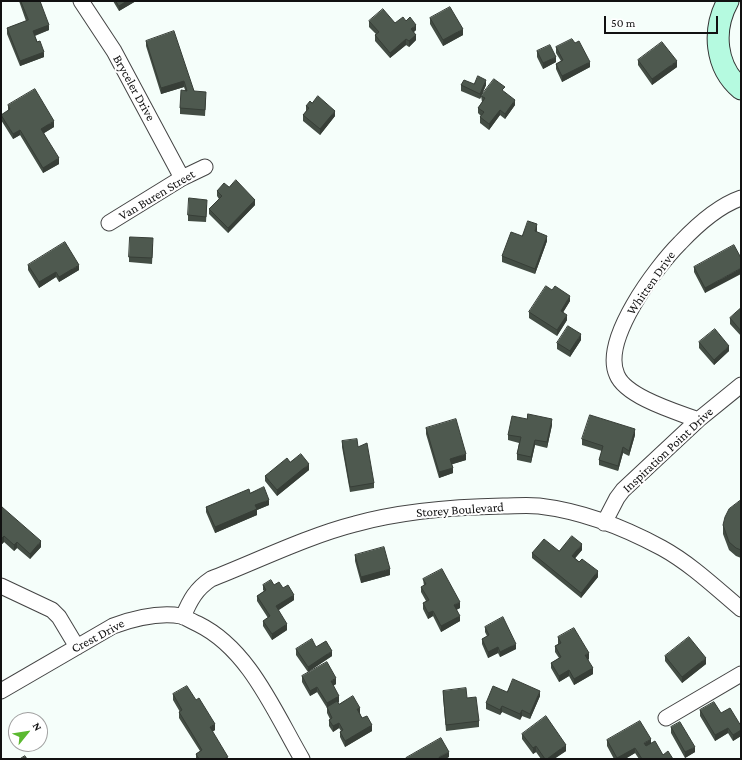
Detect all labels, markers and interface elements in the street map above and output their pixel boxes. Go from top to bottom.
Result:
scale bar [606,8,720,34]
text: 50 m [611,16,635,30]
street label: Bryceler Drive [109,52,159,124]
street label: Van Buren Street [116,166,198,224]
street label: Whitten Drive [623,248,679,318]
street label: Inspiration Point Drive [619,404,717,496]
street label: Storey Boulevard [416,499,504,521]
street label: Crest Drive [69,616,127,656]
north arrow [8,712,48,752]
text: N [30,720,45,733]

